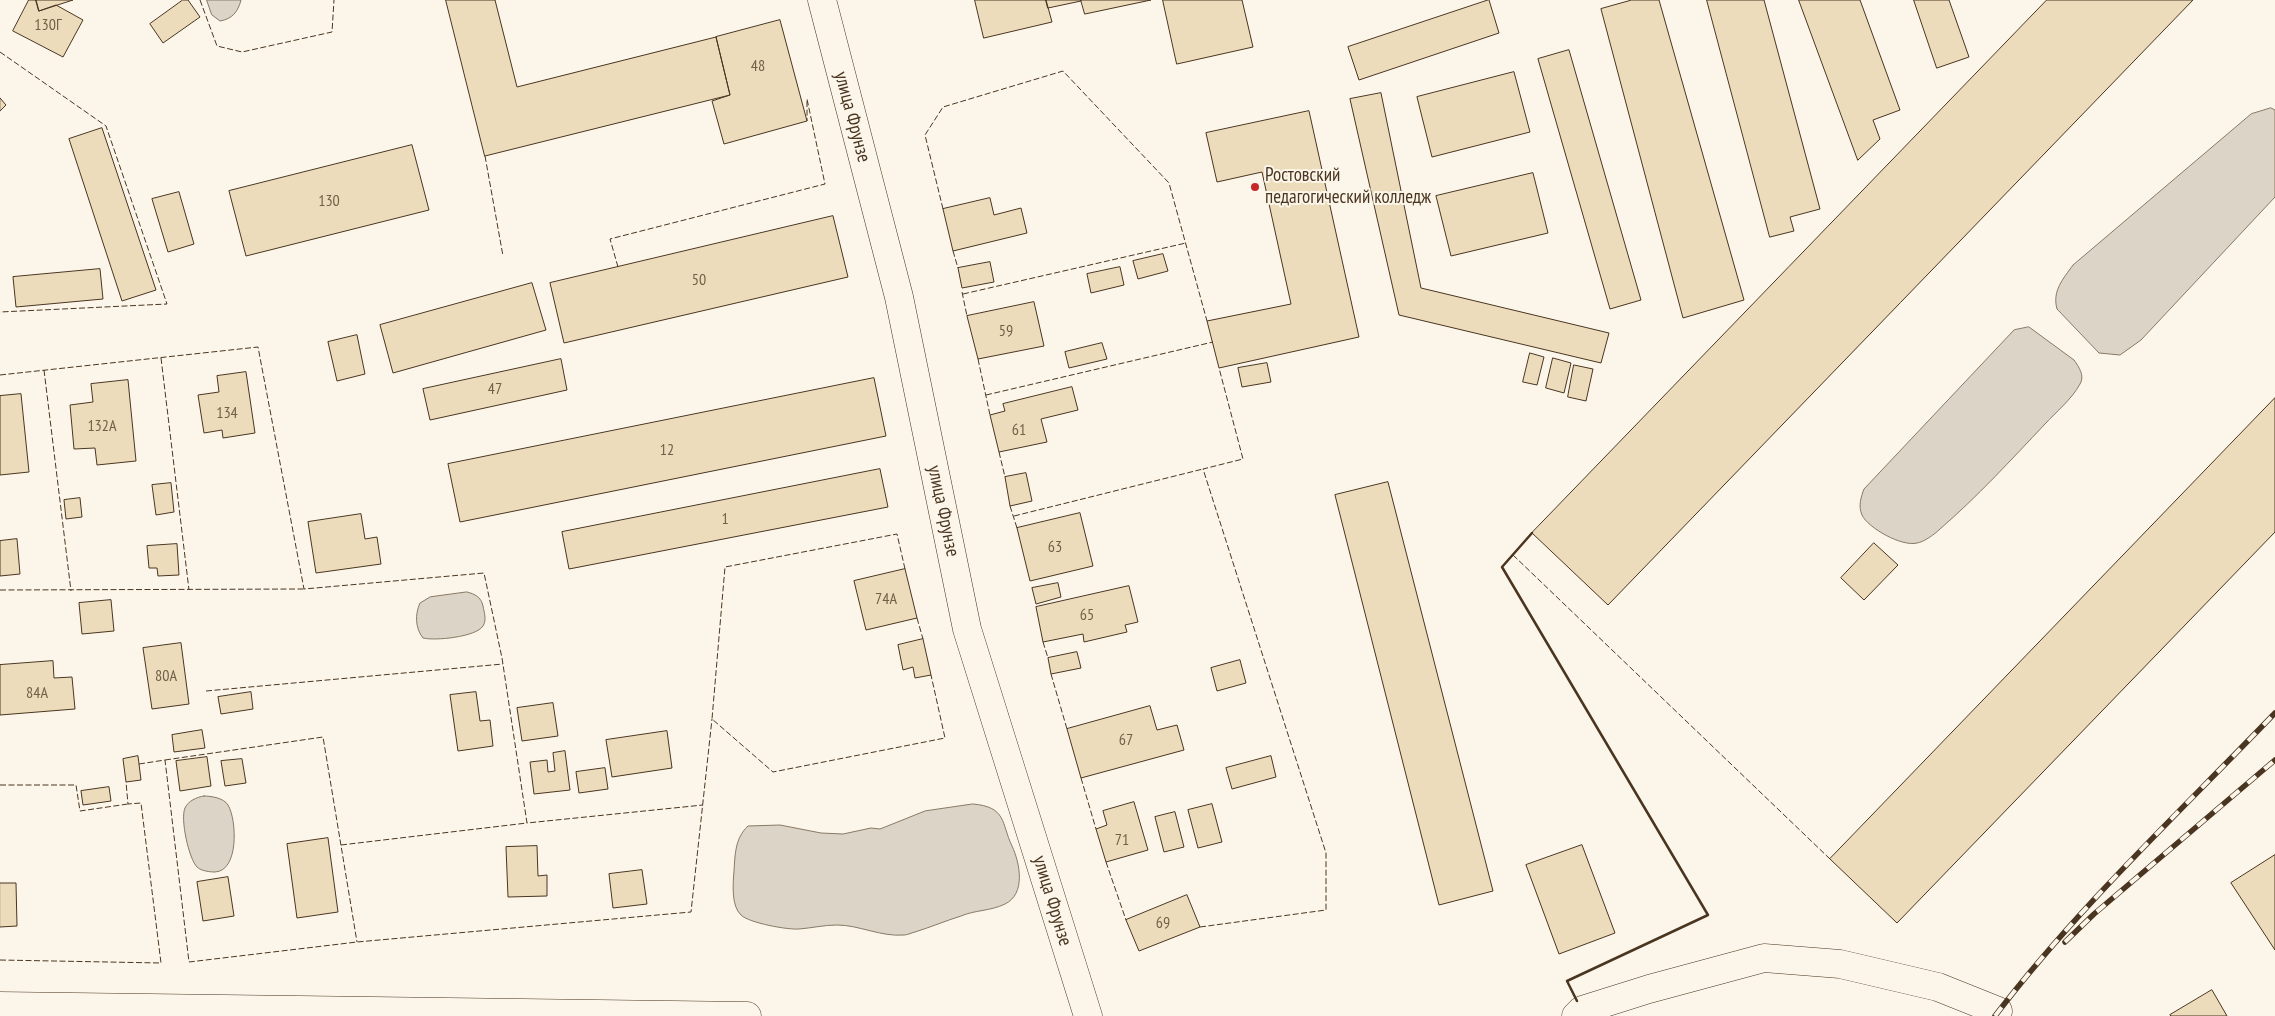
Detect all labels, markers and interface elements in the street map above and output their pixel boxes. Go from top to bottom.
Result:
house number: 130Г [34,15,62,35]
house number: 48 [751,56,765,76]
street label: улица Фрунзе [829,69,875,165]
place label: Ростовский педагогический колледж [1265,165,1431,209]
marker: Ростовский педагогический колледж [1249,181,1261,193]
house number: 130 [318,191,340,211]
house number: 50 [692,270,706,290]
house number: 59 [999,321,1013,341]
house number: 47 [488,379,502,399]
house number: 134 [216,403,238,423]
house number: 132А [87,416,117,436]
house number: 61 [1012,420,1026,440]
house number: 12 [660,440,674,460]
street label: улица Фрунзе [922,463,964,559]
house number: 1 [721,509,729,529]
house number: 63 [1048,537,1062,557]
house number: 74А [875,589,897,609]
house number: 65 [1080,605,1094,625]
house number: 80А [155,666,177,686]
house number: 84А [26,683,48,703]
house number: 67 [1119,730,1133,750]
house number: 71 [1115,830,1129,850]
street label: улица Фрунзе [1028,853,1076,949]
house number: 69 [1156,913,1170,933]

